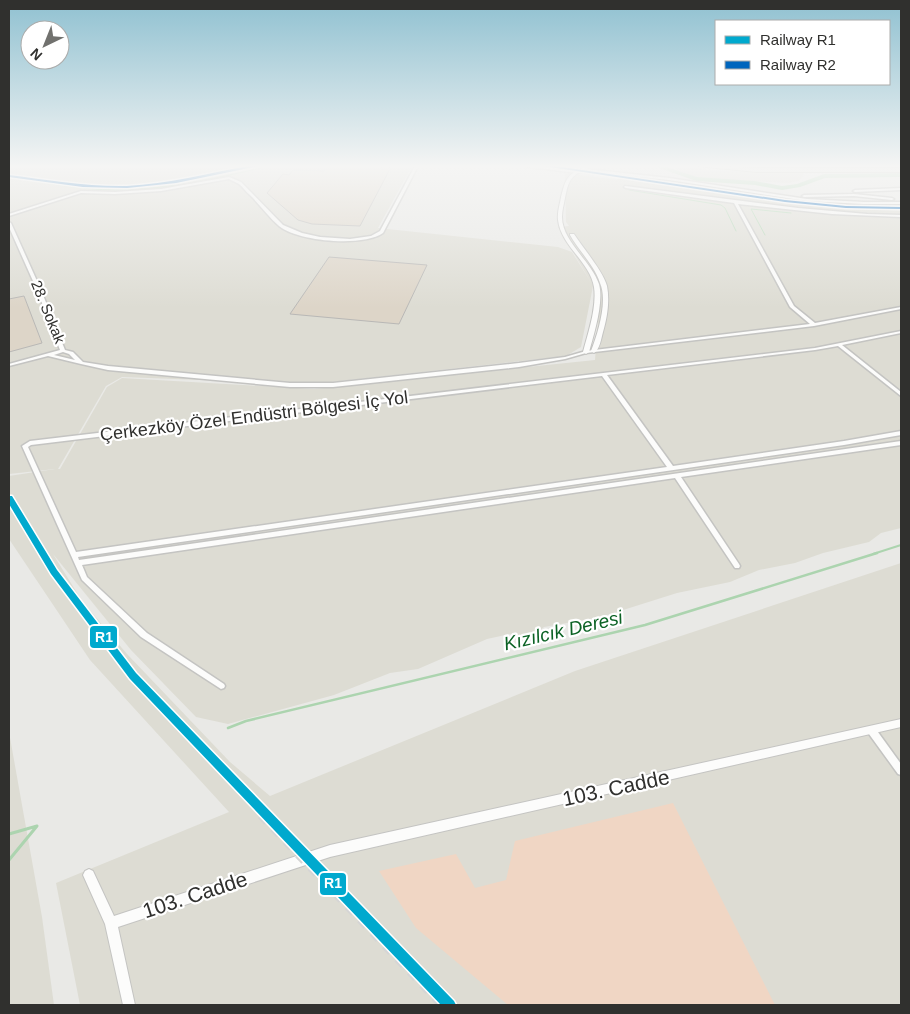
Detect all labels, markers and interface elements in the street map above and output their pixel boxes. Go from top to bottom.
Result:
north arrow [20,20,70,70]
legend [715,20,890,85]
text: Railway R1 [760,31,836,48]
text: N [27,45,45,64]
text: Railway R2 [760,56,836,73]
street label: 28. Sokak [28,278,69,346]
street label: Çerkezköy Özel Endüstri Bölgesi İç Yol [99,387,409,445]
water label: Kızılcık Deresi [502,606,625,654]
line badge: R1 [89,625,118,649]
text: R1 [95,629,113,645]
street label: 103. Cadde [560,765,671,810]
street label: 103. Cadde [140,867,250,922]
line badge: R1 [319,872,347,896]
text: R1 [324,875,342,891]

